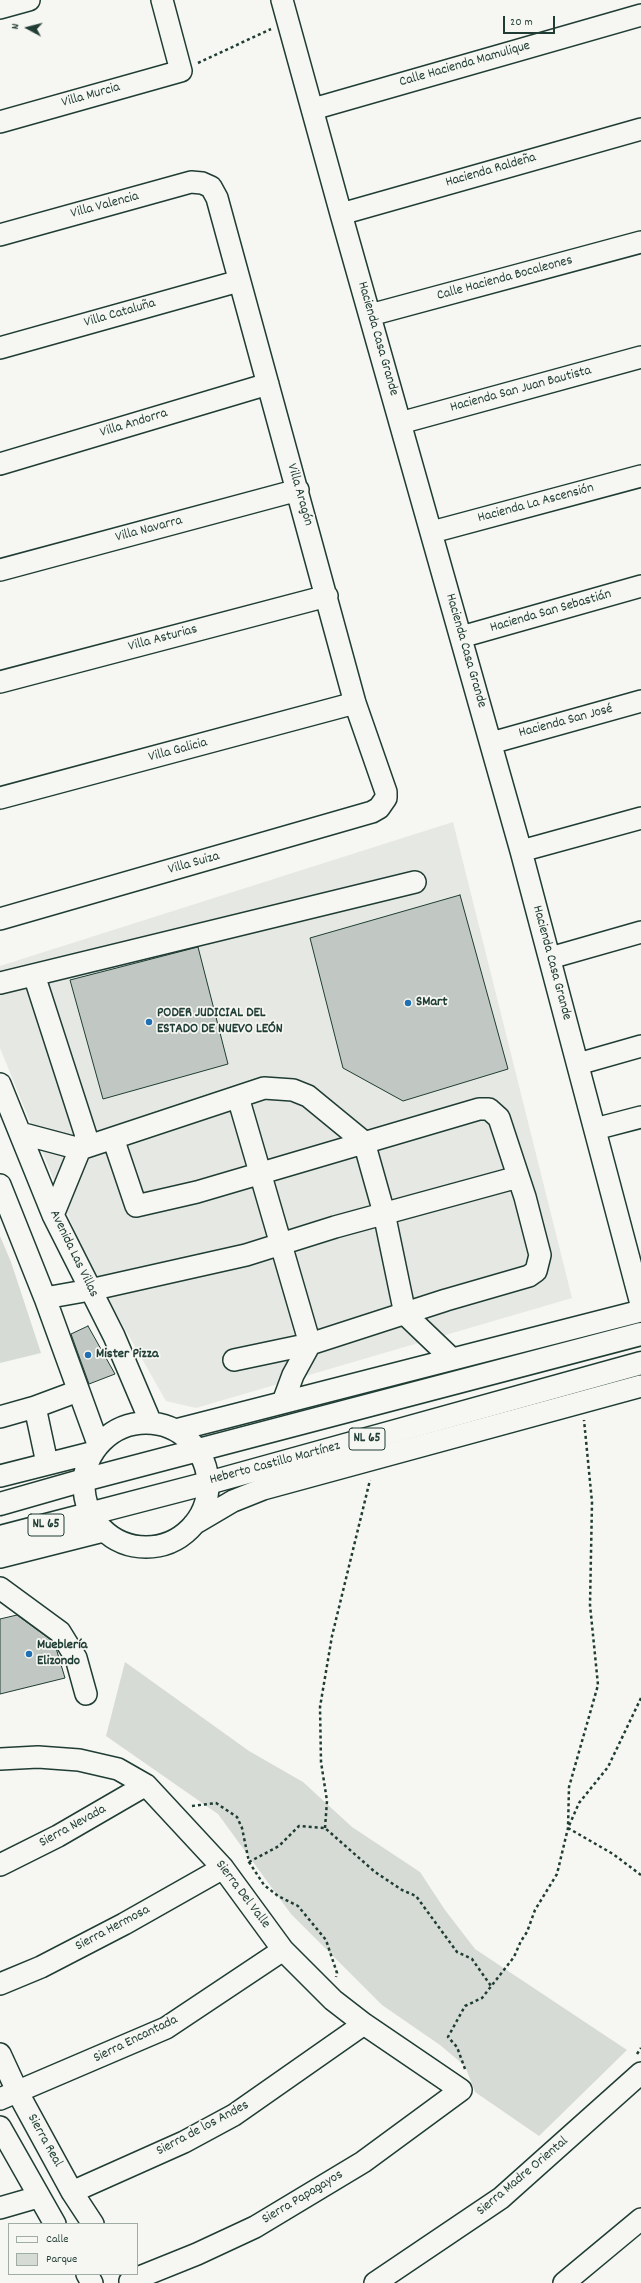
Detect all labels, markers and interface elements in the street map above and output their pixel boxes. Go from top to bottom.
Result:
north arrow [8,8,48,48]
scale bar [505,8,557,34]
text: 20 m [510,14,533,31]
text: N [8,23,24,30]
street label: Calle Hacienda Mamulique [398,38,532,92]
street label: Villa Murcia [60,80,122,112]
street label: Hacienda Raldeña [444,150,538,192]
street label: Villa Valencia [69,189,141,223]
street label: Calle Hacienda Bocaleones [435,253,575,305]
street label: Hacienda Casa Grande [353,280,401,398]
street label: Villa Cataluña [82,296,158,332]
street label: Hacienda San Juan Bautista [449,363,593,417]
street label: Villa Andorra [98,406,170,442]
street label: Villa Aragón [282,462,316,528]
street label: Hacienda La Ascensión [476,480,596,528]
street label: Villa Navarra [114,513,184,547]
street label: Hacienda San Sebastián [488,587,614,637]
street label: Hacienda Casa Grande [441,592,489,710]
street label: Villa Asturias [127,622,199,656]
street label: Hacienda San José [517,701,615,743]
street label: Villa Galicia [147,735,209,767]
street label: Villa Suiza [167,849,221,879]
street label: Hacienda Casa Grande [528,904,574,1022]
place label: SMart [416,995,447,1011]
marker: SMart [403,998,413,1008]
place label: PODER JUDICIAL DEL ESTADO DE NUEVO LEÓN [157,1006,283,1038]
marker: PODER JUDICIAL DEL ESTADO DE NUEVO LEÓN [144,1017,154,1027]
street label: Avenida Las Villas [45,1208,101,1300]
place label: Mister Pizza [96,1347,159,1363]
marker: Mister Pizza [83,1350,93,1360]
road number: NL 65 [349,1428,385,1450]
street label: Heberto Castillo Martínez [208,1439,342,1489]
road number: NL 65 [28,1514,64,1536]
place label: Mueblería Elizondo [37,1638,87,1670]
marker: Mueblería Elizondo [24,1649,34,1659]
street label: Sierra Nevada [37,1802,109,1852]
street label: Sierra Del Valle [211,1858,273,1932]
street label: Sierra Hermosa [73,1902,153,1956]
street label: Sierra Encantada [91,2012,181,2068]
street label: Sierra de los Andes [154,2098,252,2160]
street label: Sierra Real [23,2112,65,2170]
street label: Sierra Madre Oriental [474,2134,572,2220]
street label: Sierra Papagayos [259,2167,347,2229]
legend [8,2223,138,2275]
text: Calle [46,2231,69,2248]
text: Parque [46,2251,77,2268]

